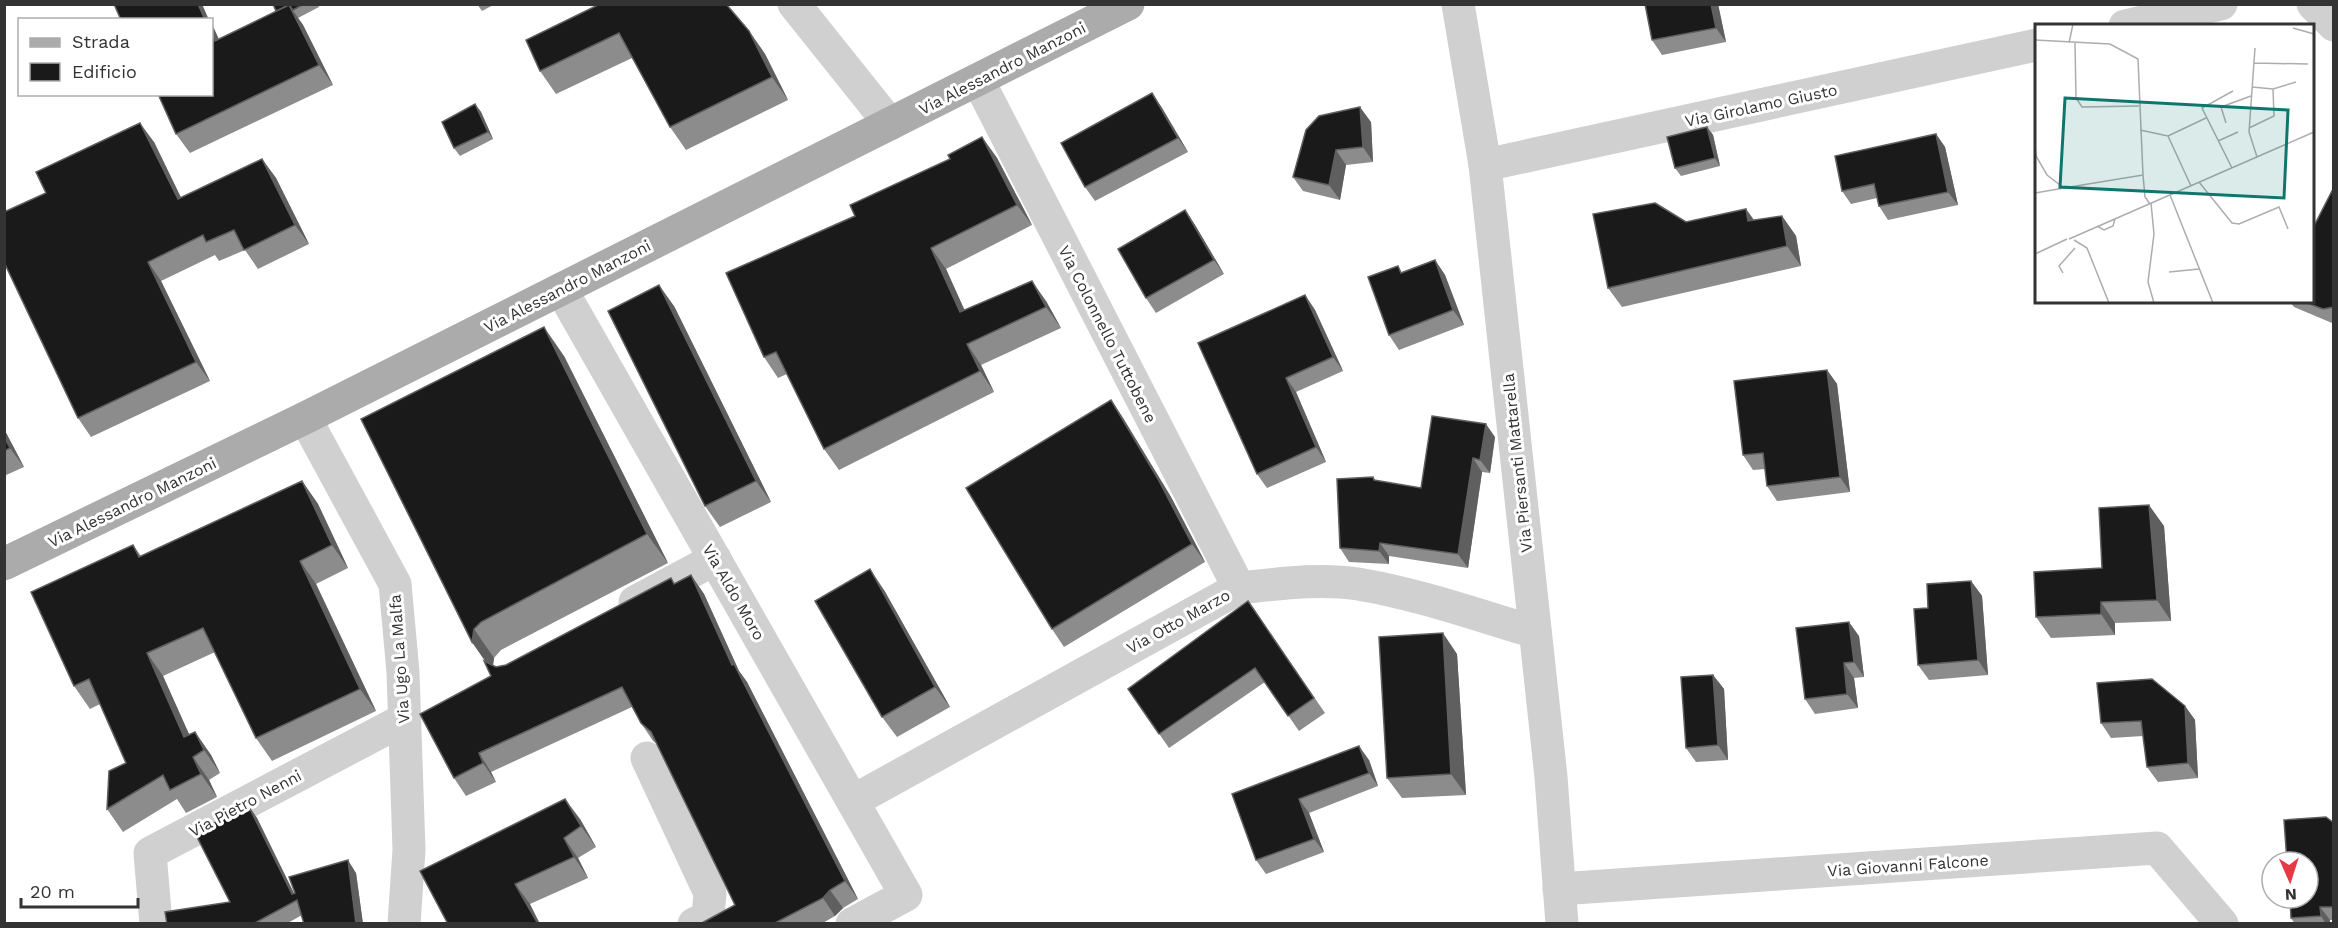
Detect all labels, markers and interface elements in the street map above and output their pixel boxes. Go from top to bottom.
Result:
legend [18,18,213,96]
street label: Via Alessandro Manzoni [916,18,1089,119]
inset map [2035,24,2314,303]
text: Strada [72,31,130,52]
text: Edificio [72,61,137,82]
street label: Via Girolamo Giusto [1683,80,1839,131]
street label: Via Alessandro Manzoni [481,236,654,337]
street label: Via Colonnello Tuttobene [1055,243,1161,426]
street label: Via Piersanti Mattarella [1499,372,1536,553]
street label: Via Alessandro Manzoni [45,453,219,551]
street label: Via Aldo Moro [698,541,769,644]
street label: Via Otto Marzo [1123,585,1233,658]
street label: Via Ugo La Malfa [386,594,413,724]
street label: Via Pietro Nenni [186,766,305,841]
street label: Via Giovanni Falcone [1827,850,1989,881]
north arrow [2260,850,2320,910]
scale bar [21,871,138,909]
text: 20 m [30,881,75,902]
text: N [2284,885,2297,904]

